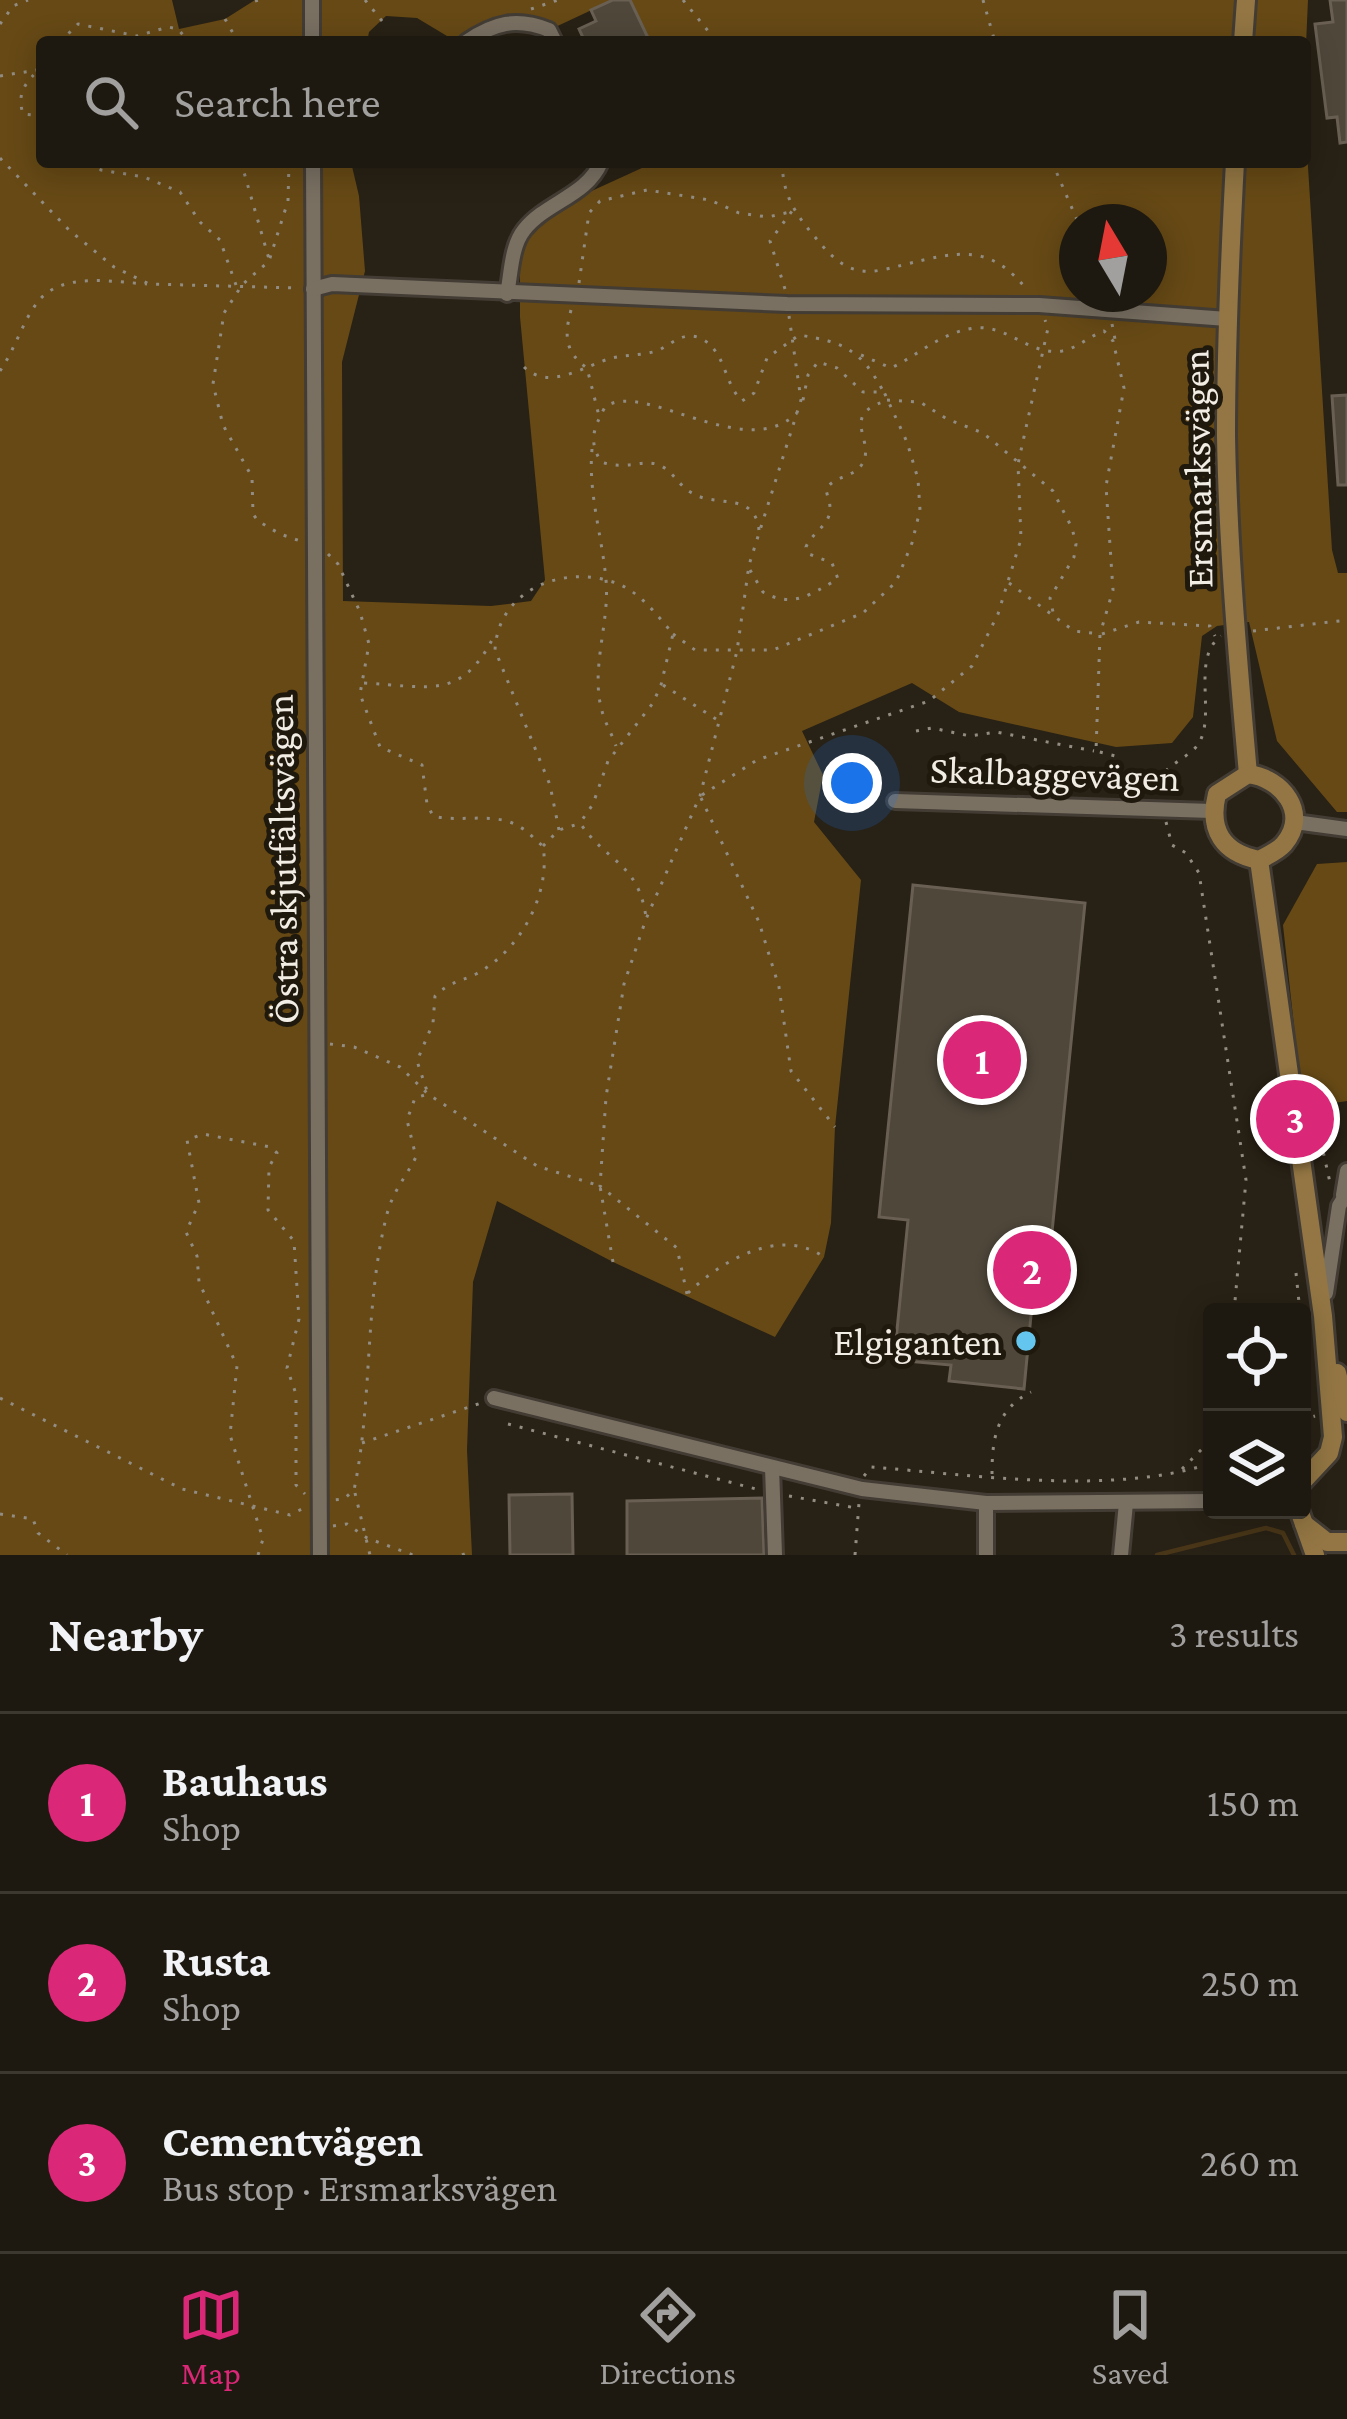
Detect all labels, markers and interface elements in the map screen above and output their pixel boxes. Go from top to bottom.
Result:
search box [36,36,1311,168]
icon: search [78,69,144,135]
text: Search here [174,77,381,127]
north arrow [1059,204,1167,312]
street label: Ersmarksvägen [1173,349,1222,589]
street label: Östra skjutfältsvägen [258,694,308,1024]
street label: Skalbaggevägen [929,747,1181,800]
your location [822,753,882,813]
pin: 1 [943,1015,1021,1105]
pin: 3 [1256,1074,1334,1164]
pin: 2 [993,1225,1071,1315]
map controls [1203,1303,1311,1519]
button: locate [1203,1303,1311,1411]
place label: Elgiganten [833,1320,1002,1364]
marker: Elgiganten [1013,1328,1039,1354]
button: layers [1203,1411,1311,1519]
text: Nearby [48,1605,203,1662]
text: 3 results [1169,1612,1299,1655]
text: Bauhaus [162,1756,328,1806]
text: 1 [80,1781,94,1824]
text: 150 m [1207,1781,1299,1824]
text: Shop [162,1806,241,1849]
text: Rusta [162,1936,270,1986]
text: 2 [77,1961,97,2004]
text: 250 m [1201,1961,1299,2004]
text: Shop [162,1986,241,2029]
text: Cementvägen [162,2116,423,2166]
text: 3 [77,2141,97,2184]
text: 260 m [1200,2141,1299,2184]
text: Bus stop · Ersmarksvägen [162,2166,558,2209]
tab: Map [178,2282,244,2391]
tab: Directions [600,2282,736,2391]
tab: Saved [1092,2282,1169,2391]

